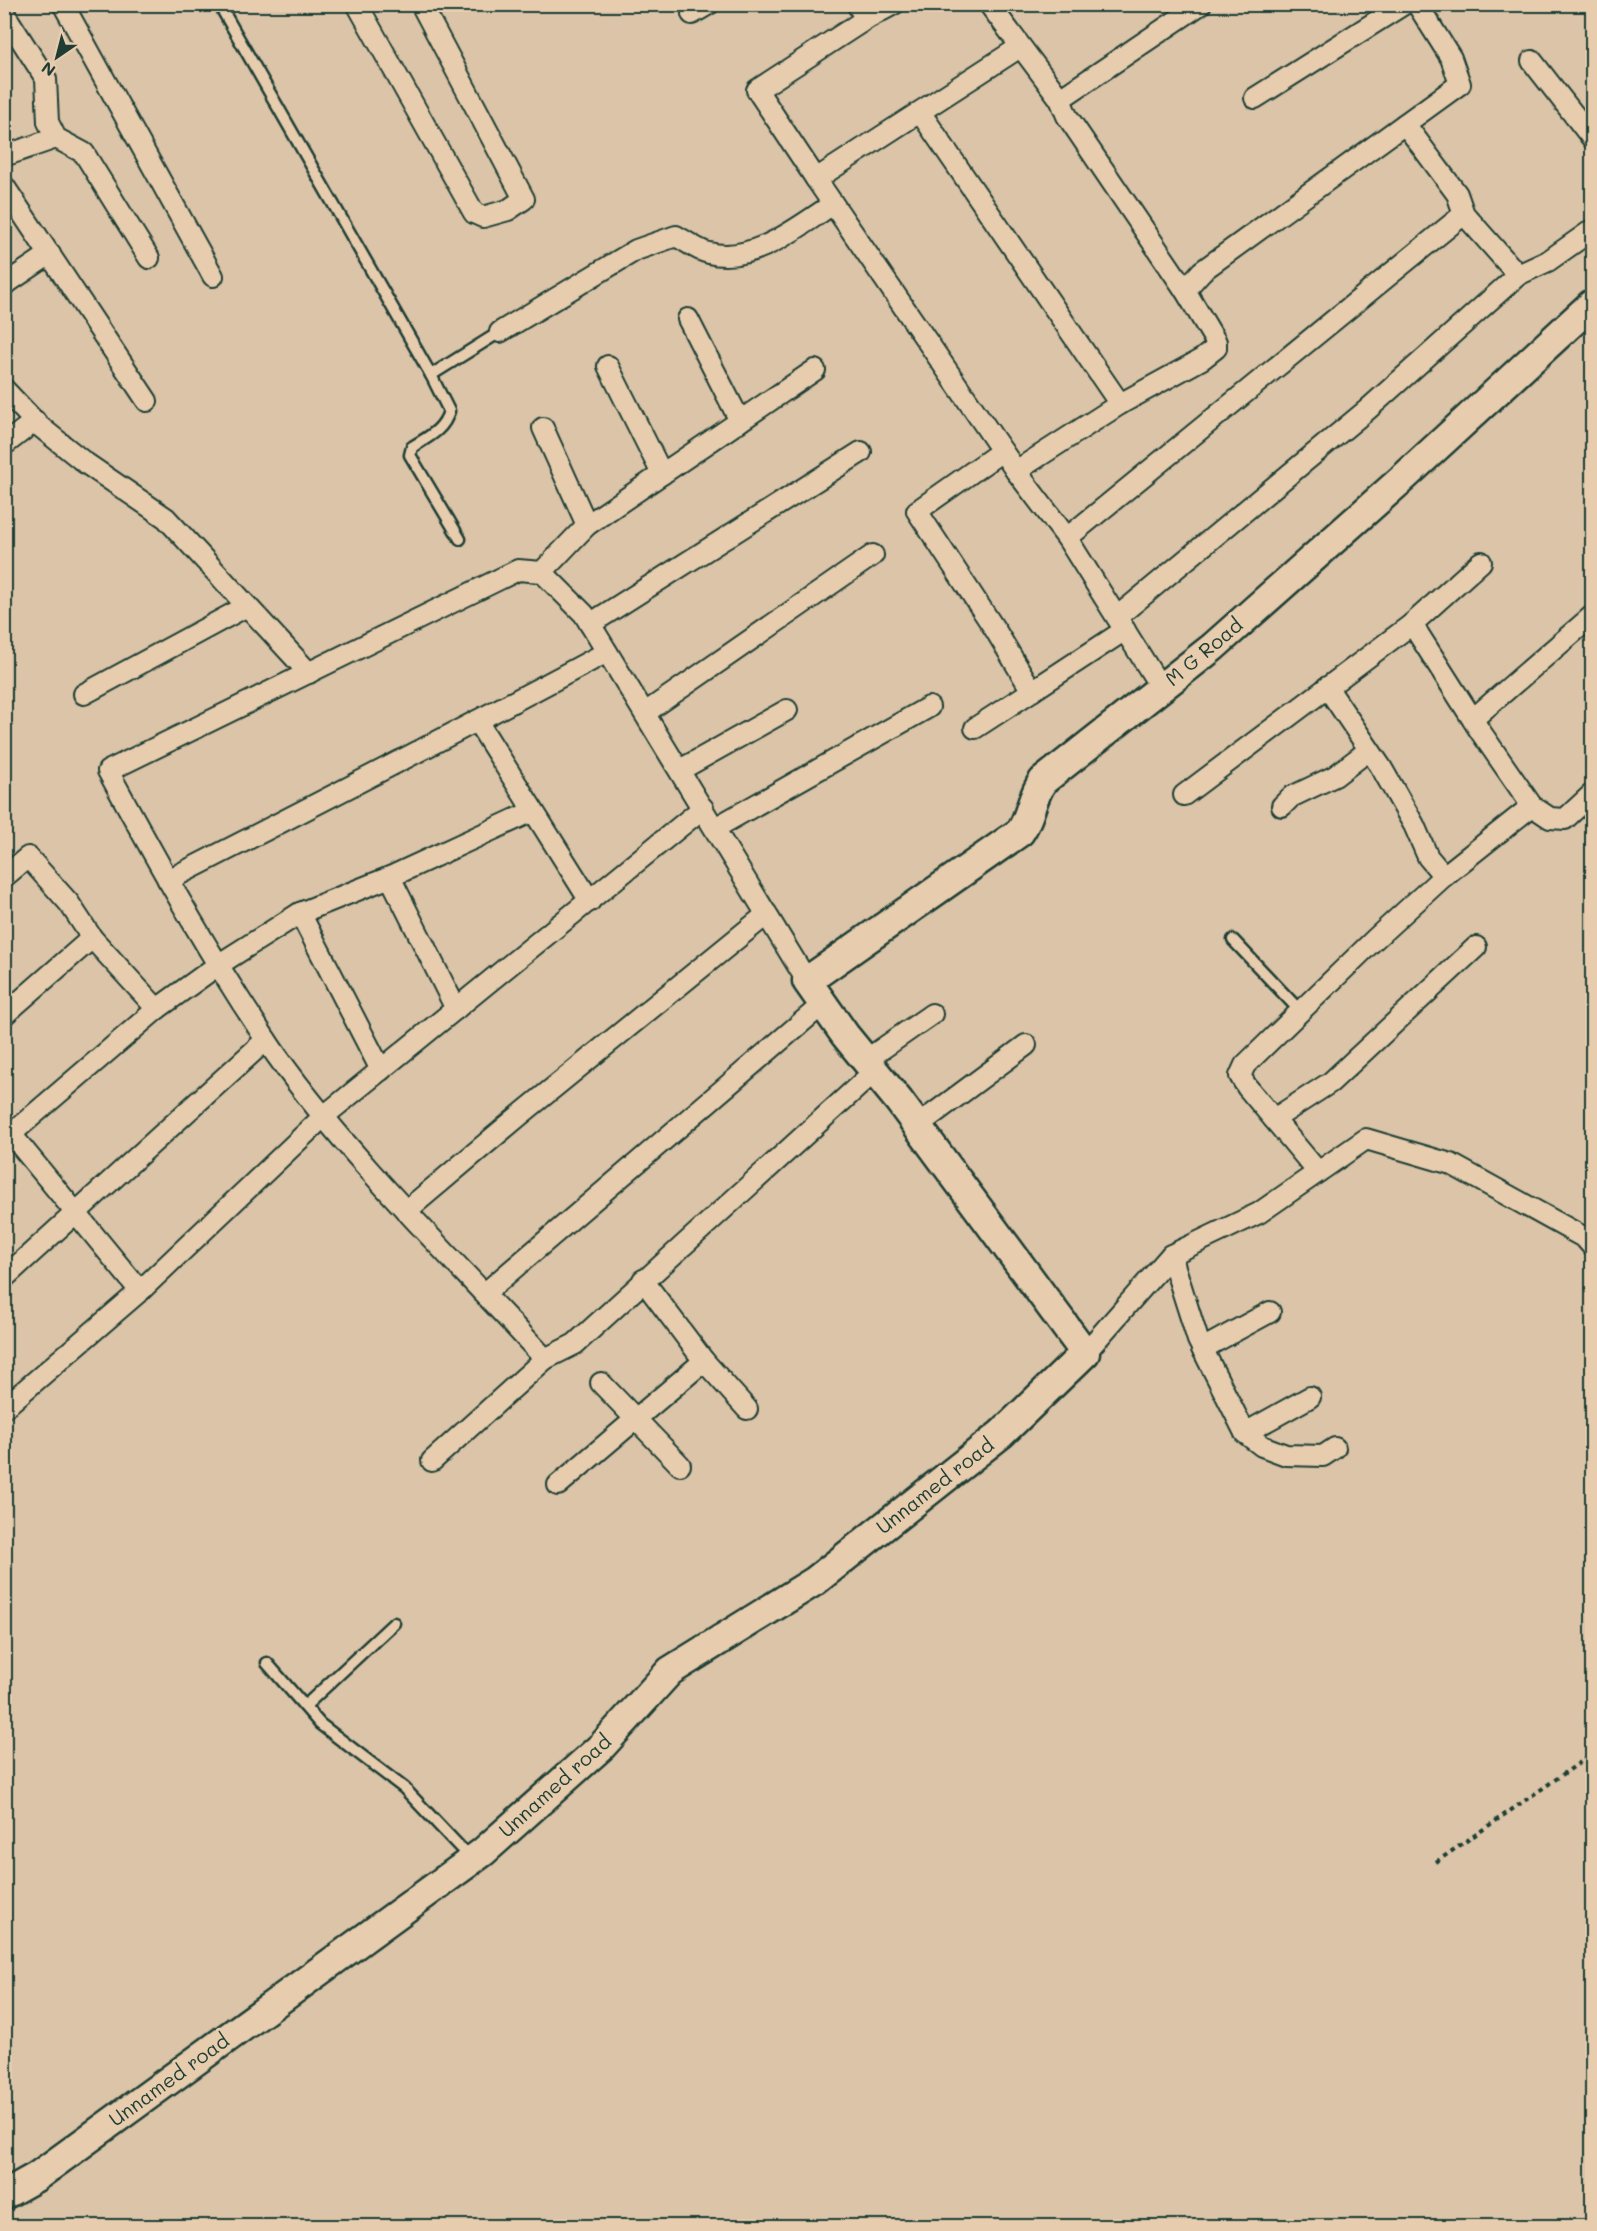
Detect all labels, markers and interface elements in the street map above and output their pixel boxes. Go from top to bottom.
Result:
north arrow [27,27,87,87]
text: N [37,58,59,82]
street label: M G Road [1159,611,1247,691]
street label: Unnamed road [870,1431,998,1539]
street label: Unnamed road [493,1728,616,1843]
street label: Unnamed road [103,2027,234,2132]

